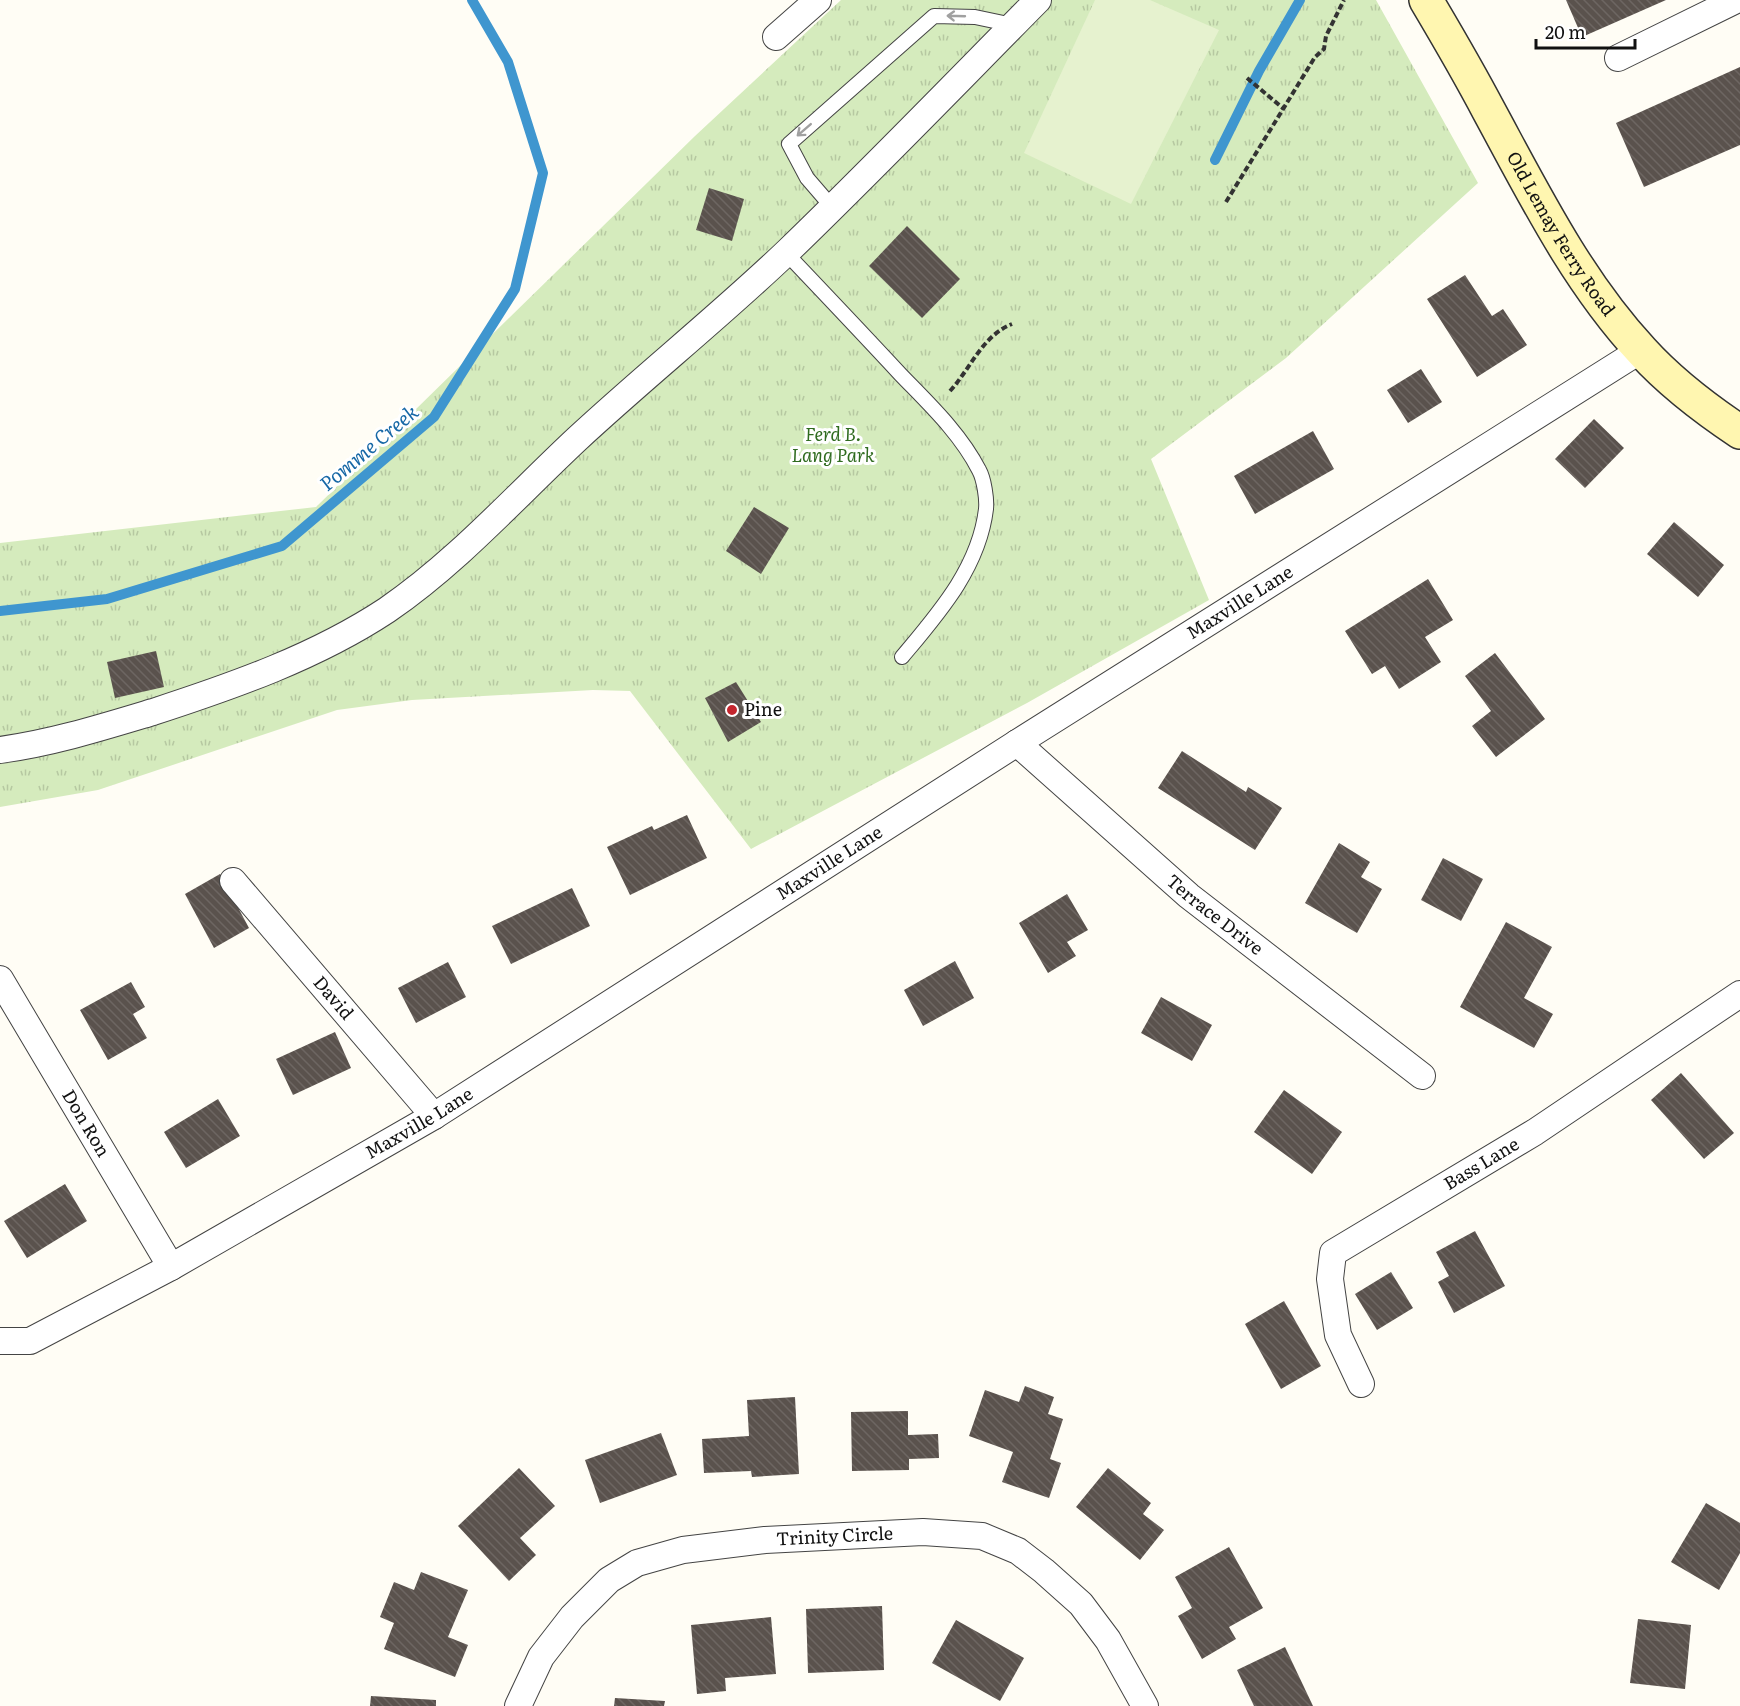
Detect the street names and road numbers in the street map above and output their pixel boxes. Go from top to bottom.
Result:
street label: Old Lemay Ferry Road [1501,146,1623,321]
street label: Maxville Lane [1181,558,1298,645]
street label: Maxville Lane [770,818,887,906]
street label: Terrace Drive [1161,867,1270,961]
street label: David [308,969,361,1025]
street label: Maxville Lane [360,1080,478,1165]
street label: Don Ron [56,1084,118,1162]
street label: Bass Lane [1438,1130,1523,1196]
street label: Trinity Circle [776,1519,894,1551]

